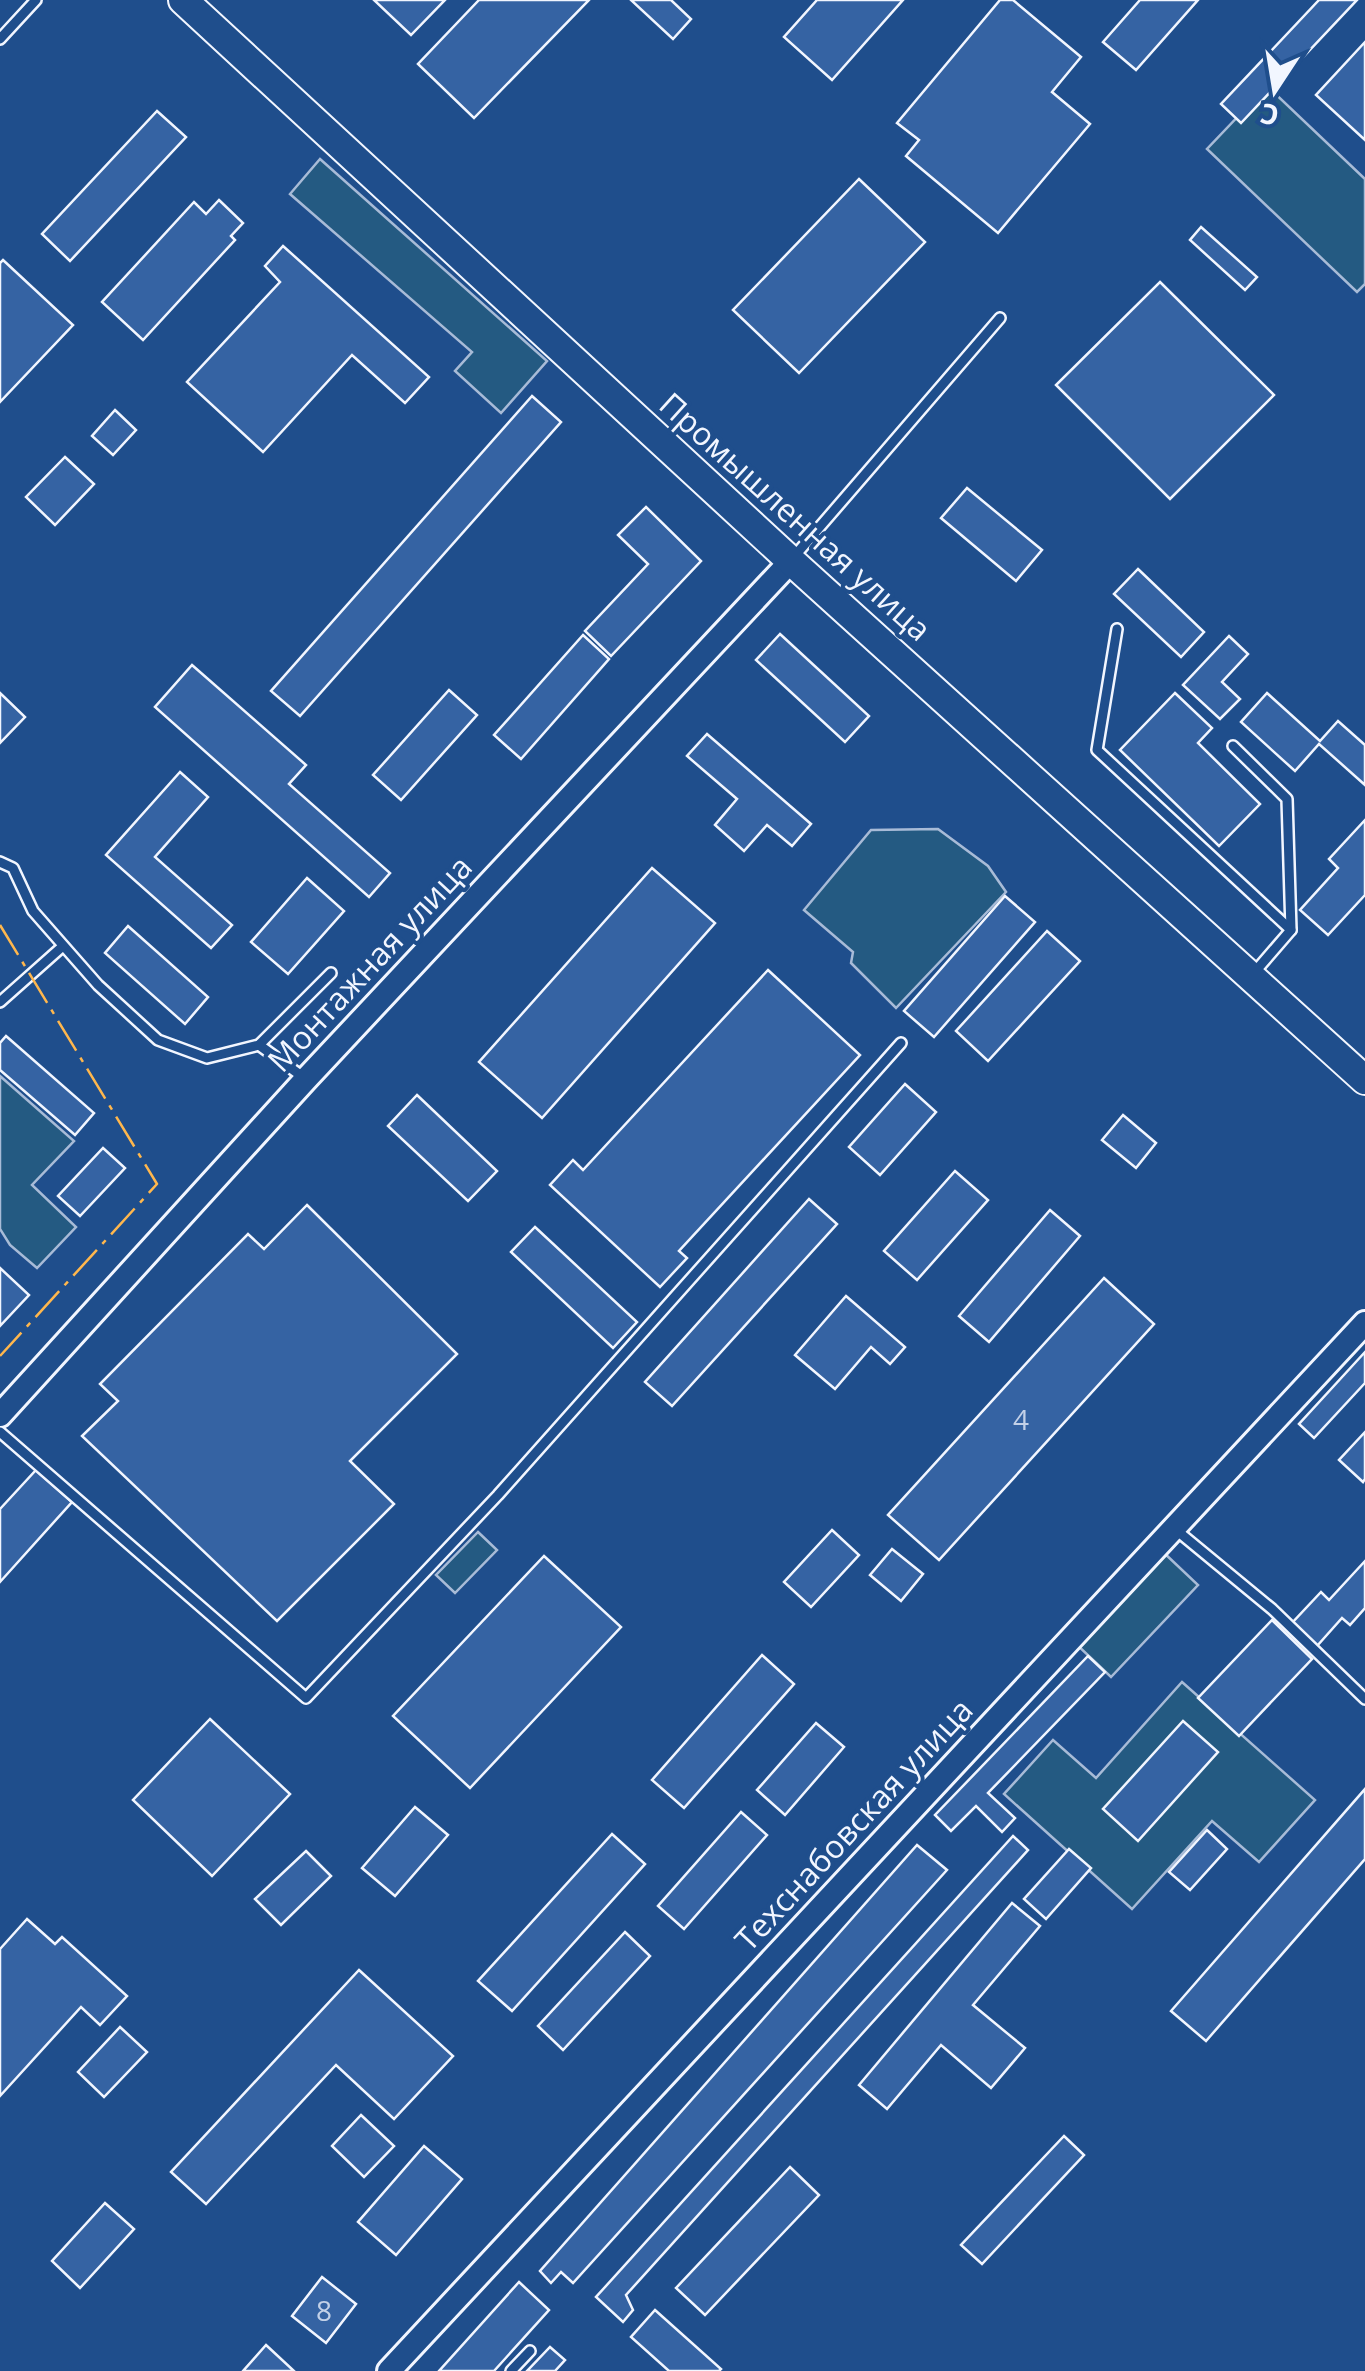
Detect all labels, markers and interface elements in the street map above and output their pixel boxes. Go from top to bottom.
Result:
north arrow [1225,40,1325,140]
text: С [1257,95,1282,136]
street label: Промышленная улица [651,382,941,650]
street label: Монтажная улица [257,846,481,1080]
house number: 4 [1013,1400,1029,1438]
street label: Техснабовская улица [725,1688,981,1960]
house number: 8 [316,2291,332,2329]

